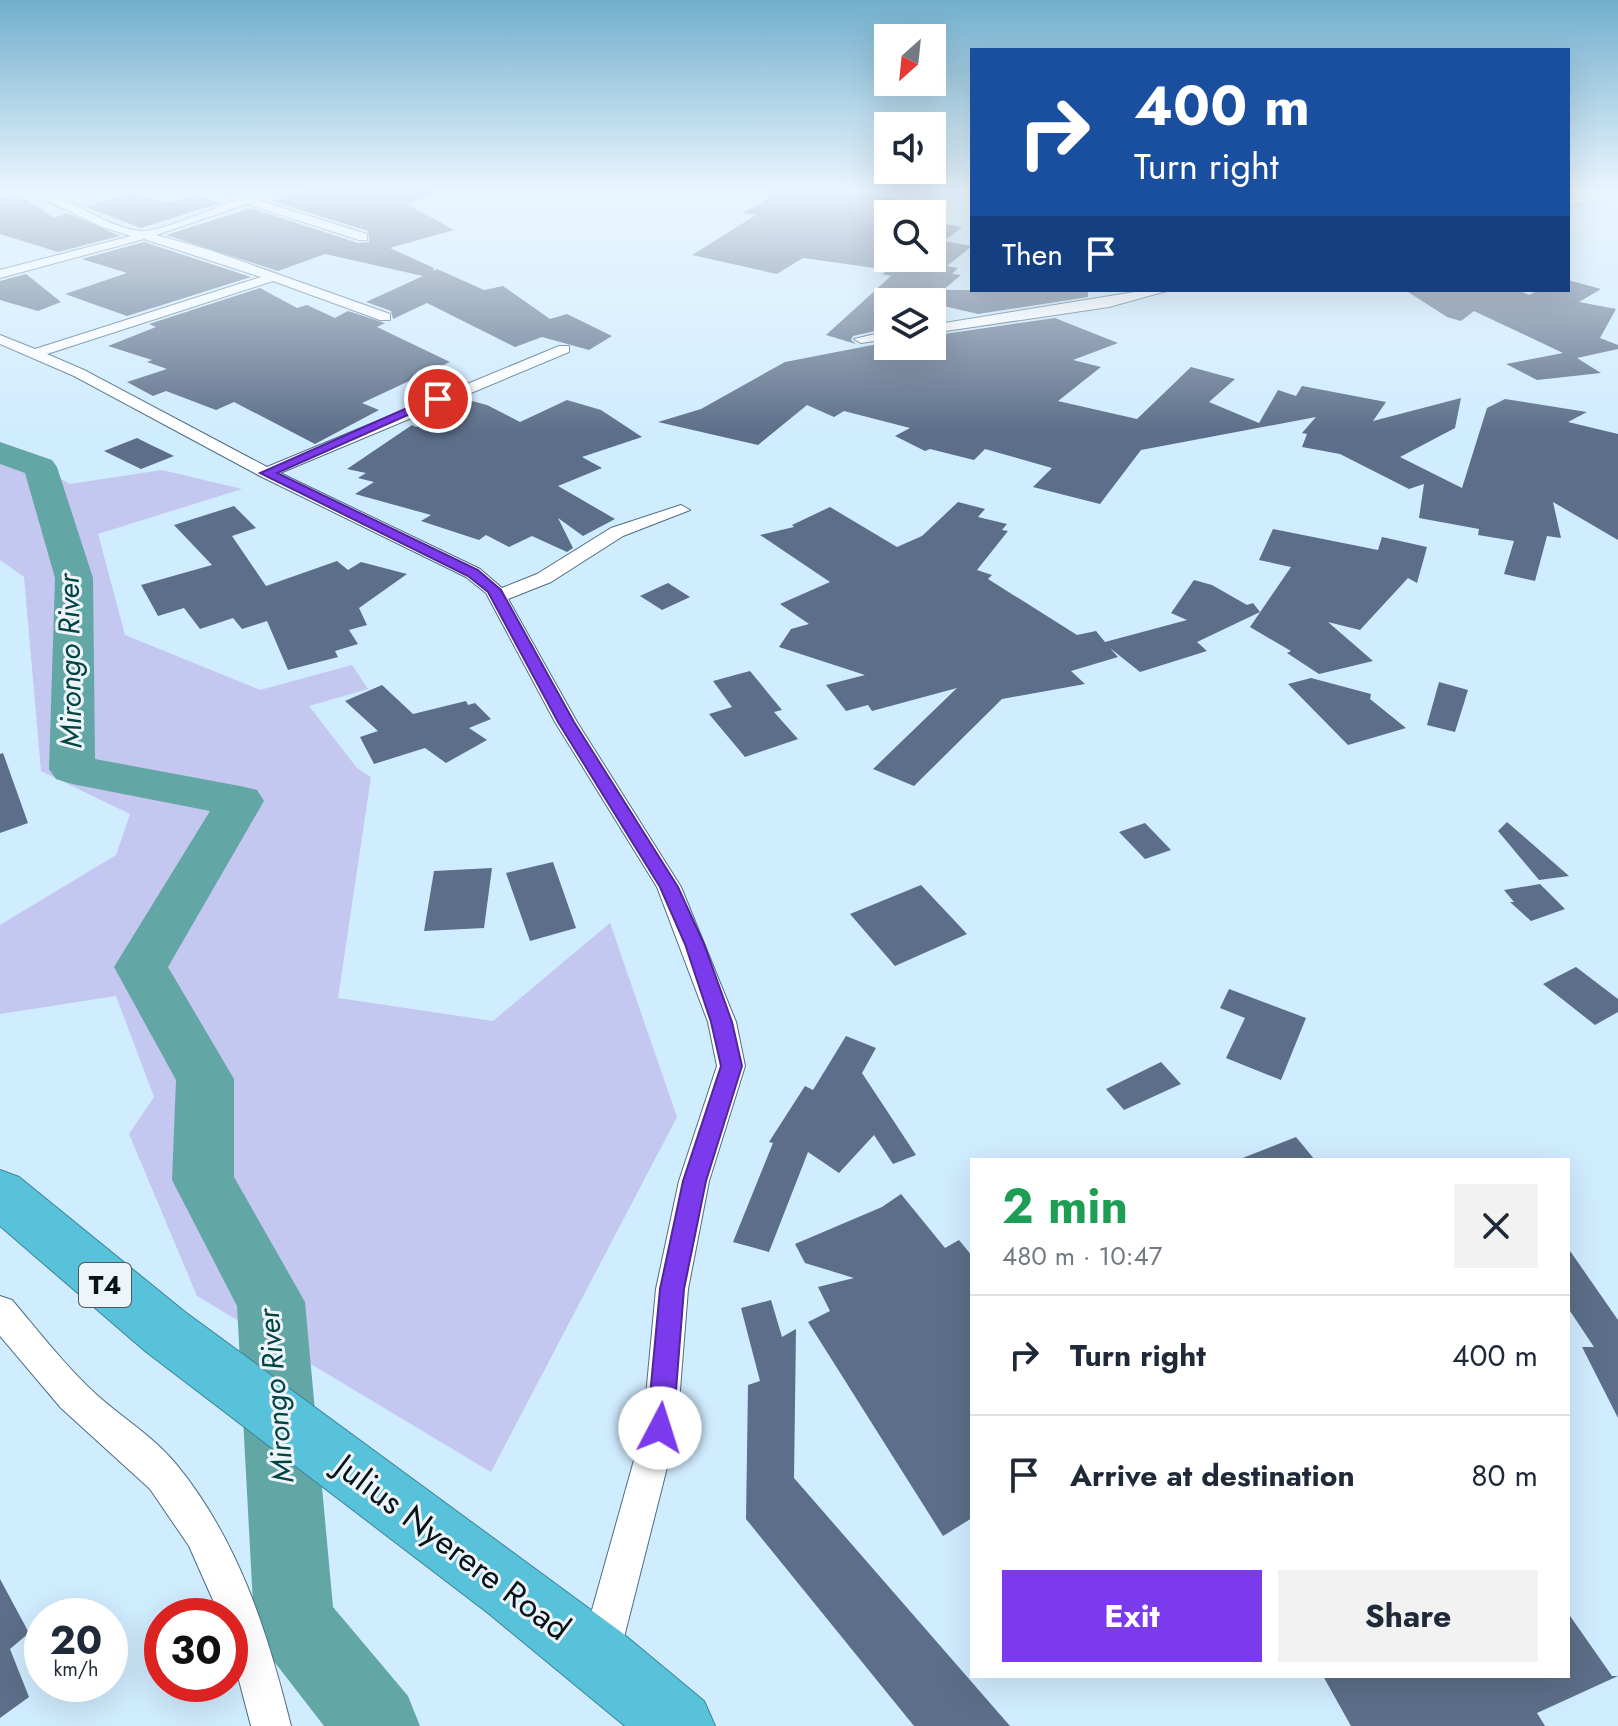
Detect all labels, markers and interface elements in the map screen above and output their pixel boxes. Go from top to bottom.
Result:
north arrow [874,24,946,96]
map controls [874,24,946,360]
text: 400 m [1134,65,1310,146]
icon: right [1002,80,1106,184]
button: sound [874,112,946,184]
text: Turn right [1134,140,1279,192]
button: search [874,200,946,272]
icon: arrive [1079,232,1123,276]
text: Then [1002,233,1063,276]
button: layers [874,288,946,360]
pin [404,365,472,433]
icon: arrive [416,377,460,421]
water label: Mirongo River [46,571,93,749]
text: 2 min [1002,1172,1128,1241]
button: close [1454,1184,1538,1268]
text: 480 m · 10:47 [1002,1237,1162,1275]
road number: T4 [79,1263,131,1307]
water label: Mirongo River [246,1305,305,1485]
icon: right [1002,1333,1046,1377]
text: Turn right [1070,1334,1206,1377]
text: 400 m [1452,1334,1538,1377]
position arrow [618,1386,702,1470]
street label: Julius Nyerere Road [322,1440,581,1652]
icon: arrive [1002,1453,1046,1497]
text: Arrive at destination [1070,1454,1355,1497]
text: 80 m [1471,1454,1538,1497]
button: Exit [1002,1570,1262,1662]
button: Share [1278,1570,1538,1662]
speed limit sign: 30 [144,1598,248,1702]
text: 20 [50,1611,102,1669]
text: km/h [53,1655,99,1684]

